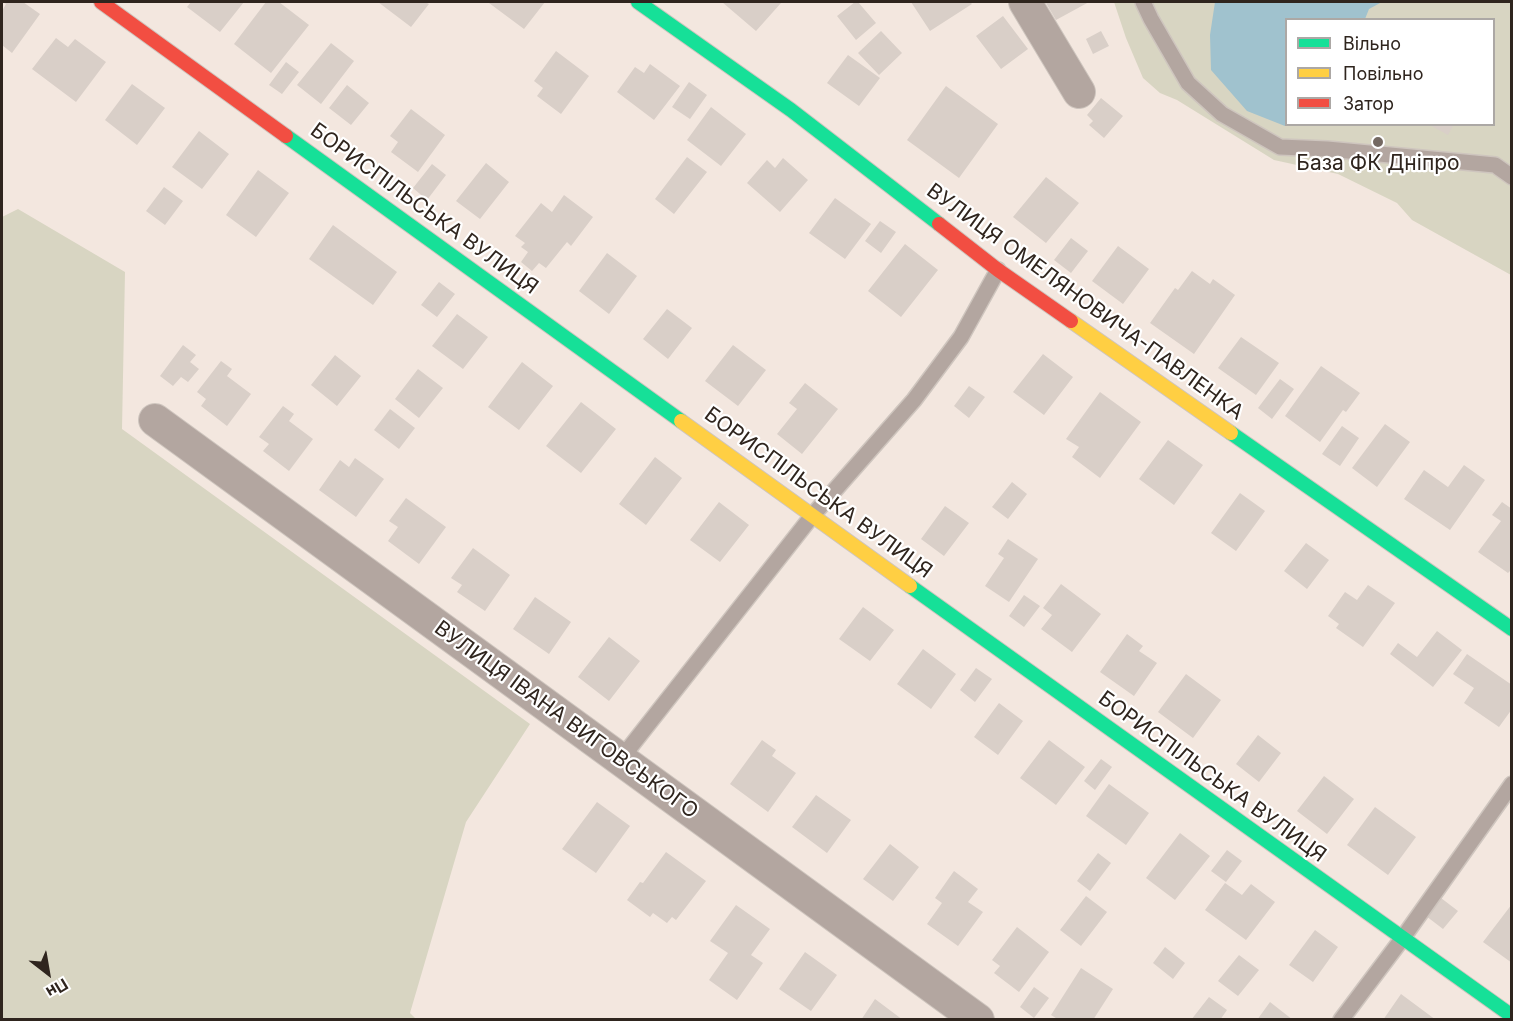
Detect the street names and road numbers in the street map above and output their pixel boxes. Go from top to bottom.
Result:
street label: БОРИСПІЛЬСЬКА ВУЛИЦЯ [305,118,543,300]
street label: ВУЛИЦЯ ОМЕЛЯНОВИЧА-ПАВЛЕНКА [922,178,1248,426]
street label: БОРИСПІЛЬСЬКА ВУЛИЦЯ [699,402,937,584]
street label: ВУЛИЦЯ ІВАНА ВИГОВСЬКОГО [429,616,703,824]
street label: БОРИСПІЛЬСЬКА ВУЛИЦЯ [1093,686,1331,868]

